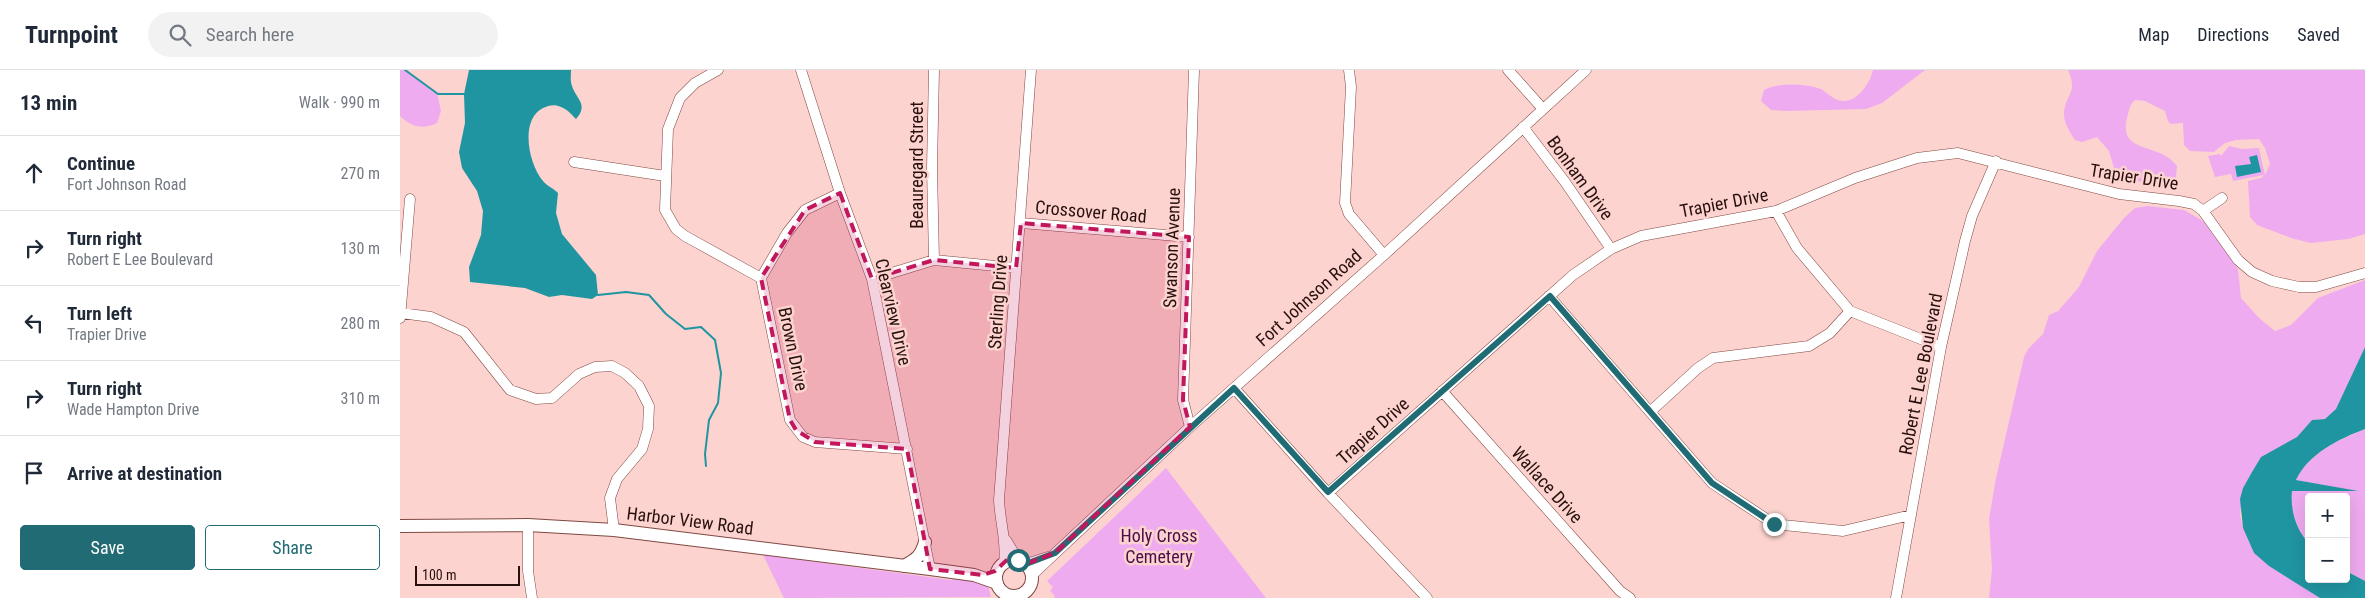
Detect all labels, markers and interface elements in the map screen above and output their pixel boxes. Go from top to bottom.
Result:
search box [148,12,498,57]
text: Turnpoint [25,21,118,49]
icon: search [166,21,194,49]
text: Search here [206,23,294,46]
text: Map [2138,24,2169,45]
text: Directions [2197,24,2269,45]
text: Saved [2297,24,2340,45]
text: 13 min [20,91,77,115]
text: Walk · 990 m [299,93,380,112]
street label: Beauregard Street [906,101,927,229]
street label: Bonham Drive [1543,132,1618,224]
text: Continue [67,152,135,175]
icon: ahead [20,159,48,187]
street label: Trapier Drive [2088,159,2180,194]
text: 270 m [341,164,380,183]
text: Fort Johnson Road [67,175,186,194]
street label: Trapier Drive [1678,184,1770,221]
street label: Swanson Avenue [1159,188,1184,308]
street label: Crossover Road [1035,196,1148,227]
text: Turn right [67,227,142,250]
icon: right [20,234,48,262]
text: 130 m [341,239,380,258]
street label: Fort Johnson Road [1252,245,1366,350]
text: Robert E Lee Boulevard [67,250,213,269]
street label: Sterling Drive [984,254,1011,350]
street label: Clearview Drive [871,256,916,367]
street label: Robert E Lee Boulevard [1895,291,1946,457]
text: Turn left [67,302,132,325]
street label: Brown Drive [774,305,813,392]
icon: left [20,309,48,337]
text: 280 m [341,314,380,333]
text: Trapier Drive [67,325,147,344]
text: Turn right [67,377,142,400]
icon: right [20,384,48,412]
text: 310 m [341,389,380,408]
street label: Trapier Drive [1332,393,1413,468]
text: Wade Hampton Drive [67,400,199,419]
street label: Wallace Drive [1508,442,1587,527]
icon: arrive [20,459,48,487]
text: Arrive at destination [67,462,222,485]
map controls [2305,493,2350,583]
button: + [2305,493,2350,538]
street label: Harbor View Road [626,502,755,539]
route end [1763,513,1786,536]
button: Save [20,525,195,570]
button: Share [205,525,380,570]
park label: Holy Cross Cemetery [1121,525,1197,567]
button: − [2305,538,2350,583]
route start [1007,549,1030,572]
scale bar [415,563,520,586]
text: 100 m [422,567,457,583]

